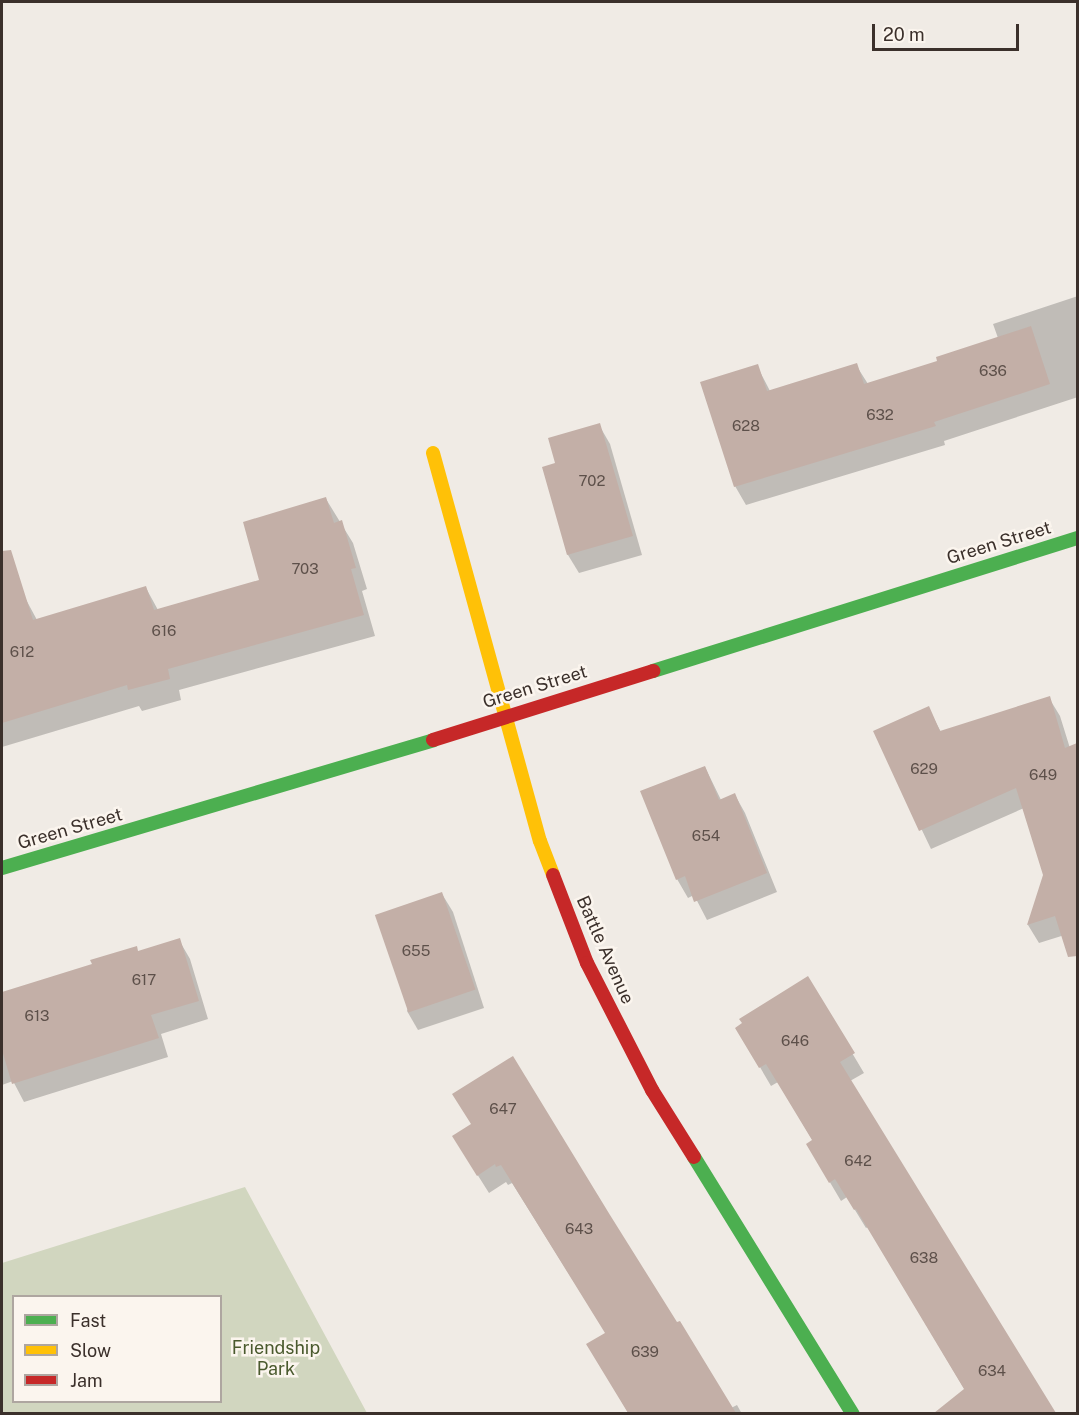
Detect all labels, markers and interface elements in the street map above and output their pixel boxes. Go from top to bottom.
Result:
scale bar [875,12,1022,50]
text: 20 m [883,24,925,45]
house number: 636 [979,362,1007,380]
house number: 632 [866,406,894,424]
house number: 628 [732,417,760,435]
house number: 702 [579,472,605,490]
street label: Green Street [944,517,1054,569]
house number: 703 [291,560,319,578]
house number: 616 [152,622,176,640]
house number: 612 [10,643,34,661]
street label: Green Street [480,661,590,713]
house number: 629 [910,760,938,778]
house number: 649 [1029,766,1057,784]
street label: Green Street [15,804,125,854]
house number: 654 [692,827,720,845]
street label: Battle Avenue [572,893,638,1007]
house number: 655 [402,942,430,960]
house number: 617 [132,971,156,989]
house number: 613 [25,1007,49,1025]
house number: 646 [781,1032,809,1050]
house number: 647 [489,1100,517,1118]
house number: 642 [844,1152,872,1170]
house number: 643 [565,1220,593,1238]
house number: 638 [910,1249,938,1267]
legend [12,1295,222,1403]
text: Fast [70,1310,106,1331]
park label: Friendship Park [232,1338,320,1380]
text: Slow [70,1340,111,1361]
house number: 639 [631,1343,659,1361]
house number: 634 [978,1362,1006,1380]
text: Jam [70,1370,103,1391]

